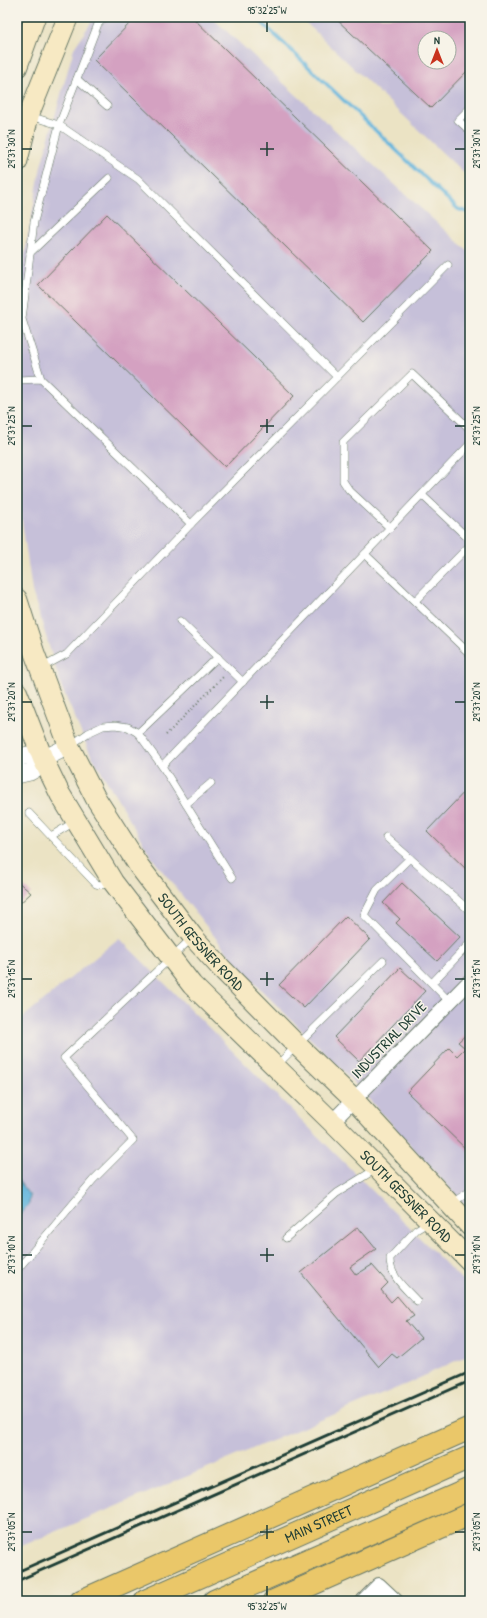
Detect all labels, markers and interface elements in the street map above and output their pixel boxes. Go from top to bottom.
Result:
text: 95°32'25"W [247,4,287,17]
north arrow [417,30,457,70]
text: N [434,33,440,47]
text: 29°37'30"N [5,129,18,169]
text: 29°37'30"N [470,129,483,169]
text: 29°37'25"N [5,407,18,446]
text: 29°37'25"N [470,407,483,446]
text: 29°37'20"N [5,682,18,722]
text: 29°37'20"N [470,682,483,722]
street label: SOUTH GESSNER ROAD [153,888,249,996]
text: 29°37'15"N [5,960,18,998]
text: 29°37'15"N [470,960,483,998]
street label: INDUSTRIAL DRIVE [346,996,431,1083]
street label: SOUTH GESSNER ROAD [355,1145,458,1248]
text: 29°37'10"N [5,1236,18,1274]
text: 29°37'10"N [470,1236,483,1274]
street label: MAIN STREET [281,1499,357,1548]
text: 29°37'05"N [5,1513,18,1551]
text: 29°37'05"N [470,1513,483,1551]
text: 95°32'25"W [247,1600,287,1613]

